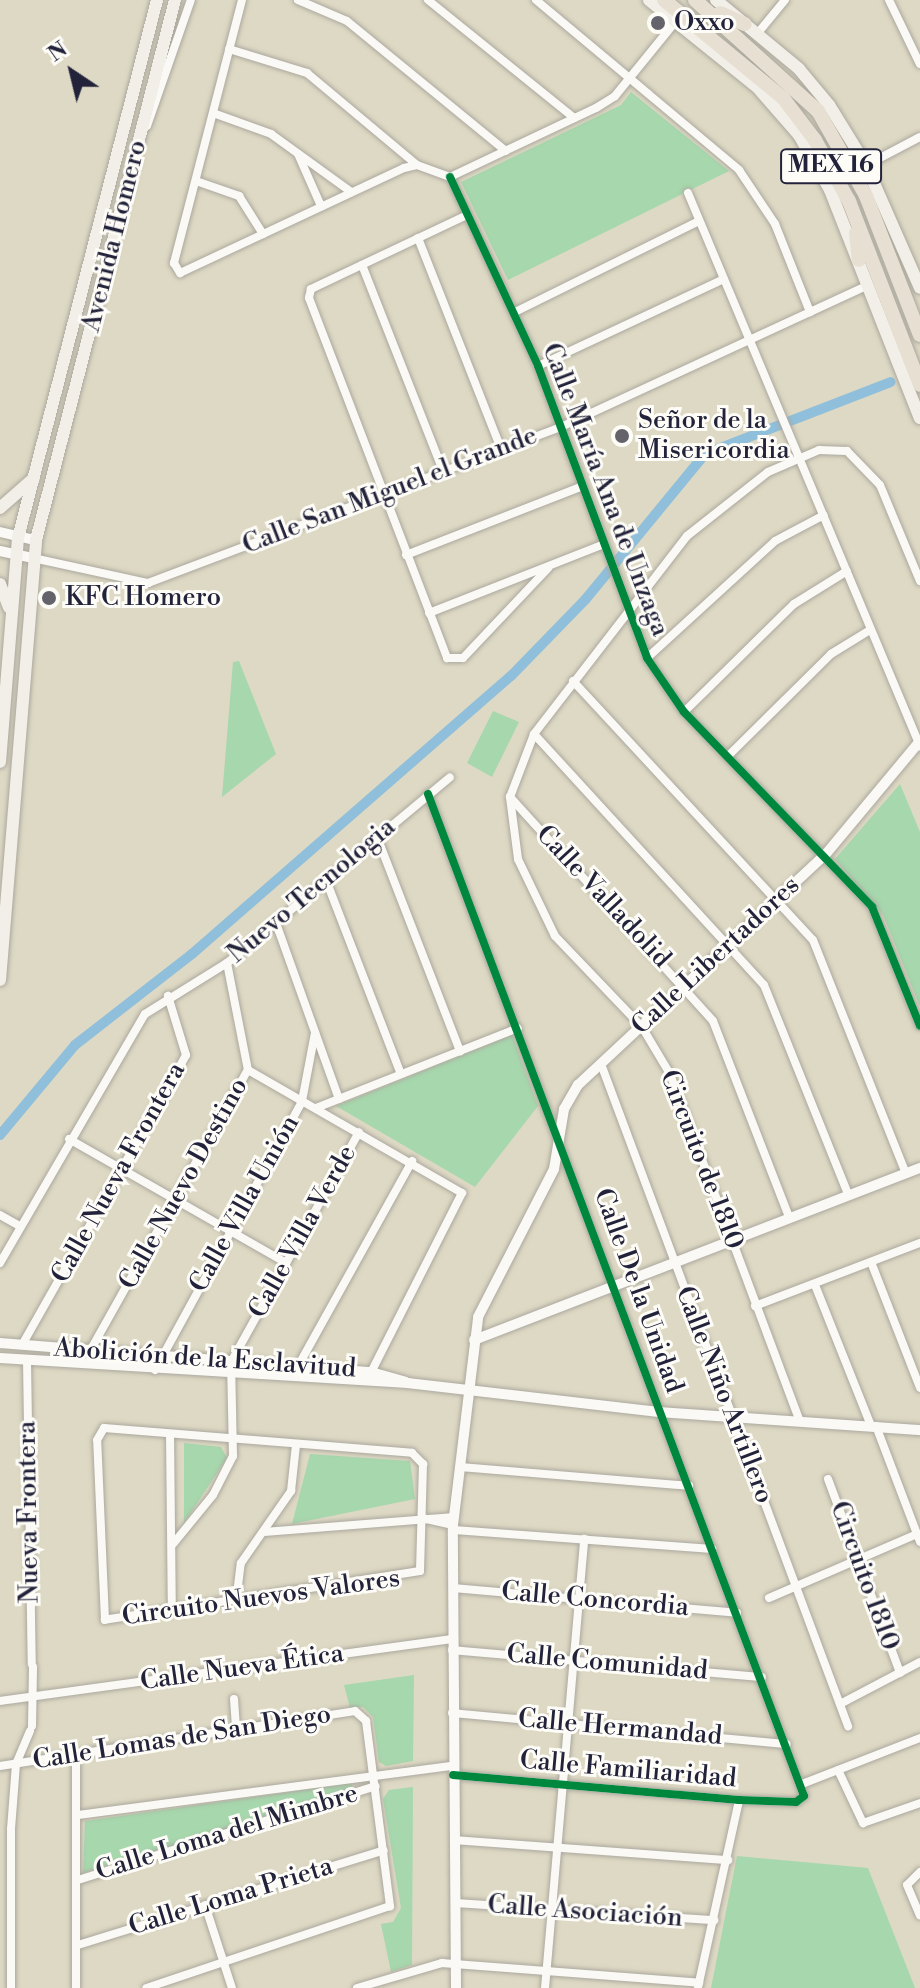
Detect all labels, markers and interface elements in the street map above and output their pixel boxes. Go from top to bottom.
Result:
place label: Oxxo [674,7,735,39]
marker: Oxxo [649,14,667,32]
north arrow [32,32,112,112]
text: N [43,36,73,68]
street label: Avenida Homero [76,137,154,335]
road number: MEX 16 [779,146,883,186]
street label: Calle María Ana de Unzaga [535,339,675,641]
place label: Señor de la Misericordia [638,405,790,466]
street label: Calle San Miguel el Grande [238,420,542,562]
marker: Señor de la Misericordia [613,427,631,445]
place label: KFC Homero [65,582,221,614]
marker: KFC Homero [40,589,58,607]
street label: Nuevo Tecnologia [222,812,402,970]
street label: Calle Valladolid [529,819,677,975]
street label: Calle Libertadores [626,870,806,1042]
street label: Calle Nueva Frontera [45,1057,193,1289]
street label: Circuito de 1810 [652,1066,750,1254]
street label: Calle Nuevo Destino [113,1073,255,1295]
street label: Calle Villa Unión [184,1110,306,1298]
street label: Calle Villa Verde [243,1140,363,1324]
street label: Calle De la Unidad [587,1185,689,1397]
street label: Calle Niño Artillero [668,1282,780,1508]
street label: Abolición de la Esclavitud [53,1333,357,1385]
street label: Nueva Frontera [12,1421,46,1603]
street label: Circuito 1810 [823,1497,905,1655]
street label: Circuito Nuevos Valores [120,1563,402,1633]
street label: Calle Concordia [500,1576,690,1624]
street label: Calle Nueva Ética [138,1638,346,1698]
street label: Calle Comunidad [505,1639,709,1687]
street label: Calle Lomas de San Diego [31,1699,333,1777]
street label: Calle Hermandad [517,1704,723,1752]
street label: Calle Familiaridad [518,1745,738,1795]
street label: Calle Loma del Mimbre [92,1778,362,1888]
street label: Calle Loma Prieta [125,1851,337,1943]
street label: Calle Asociación [486,1890,684,1934]

